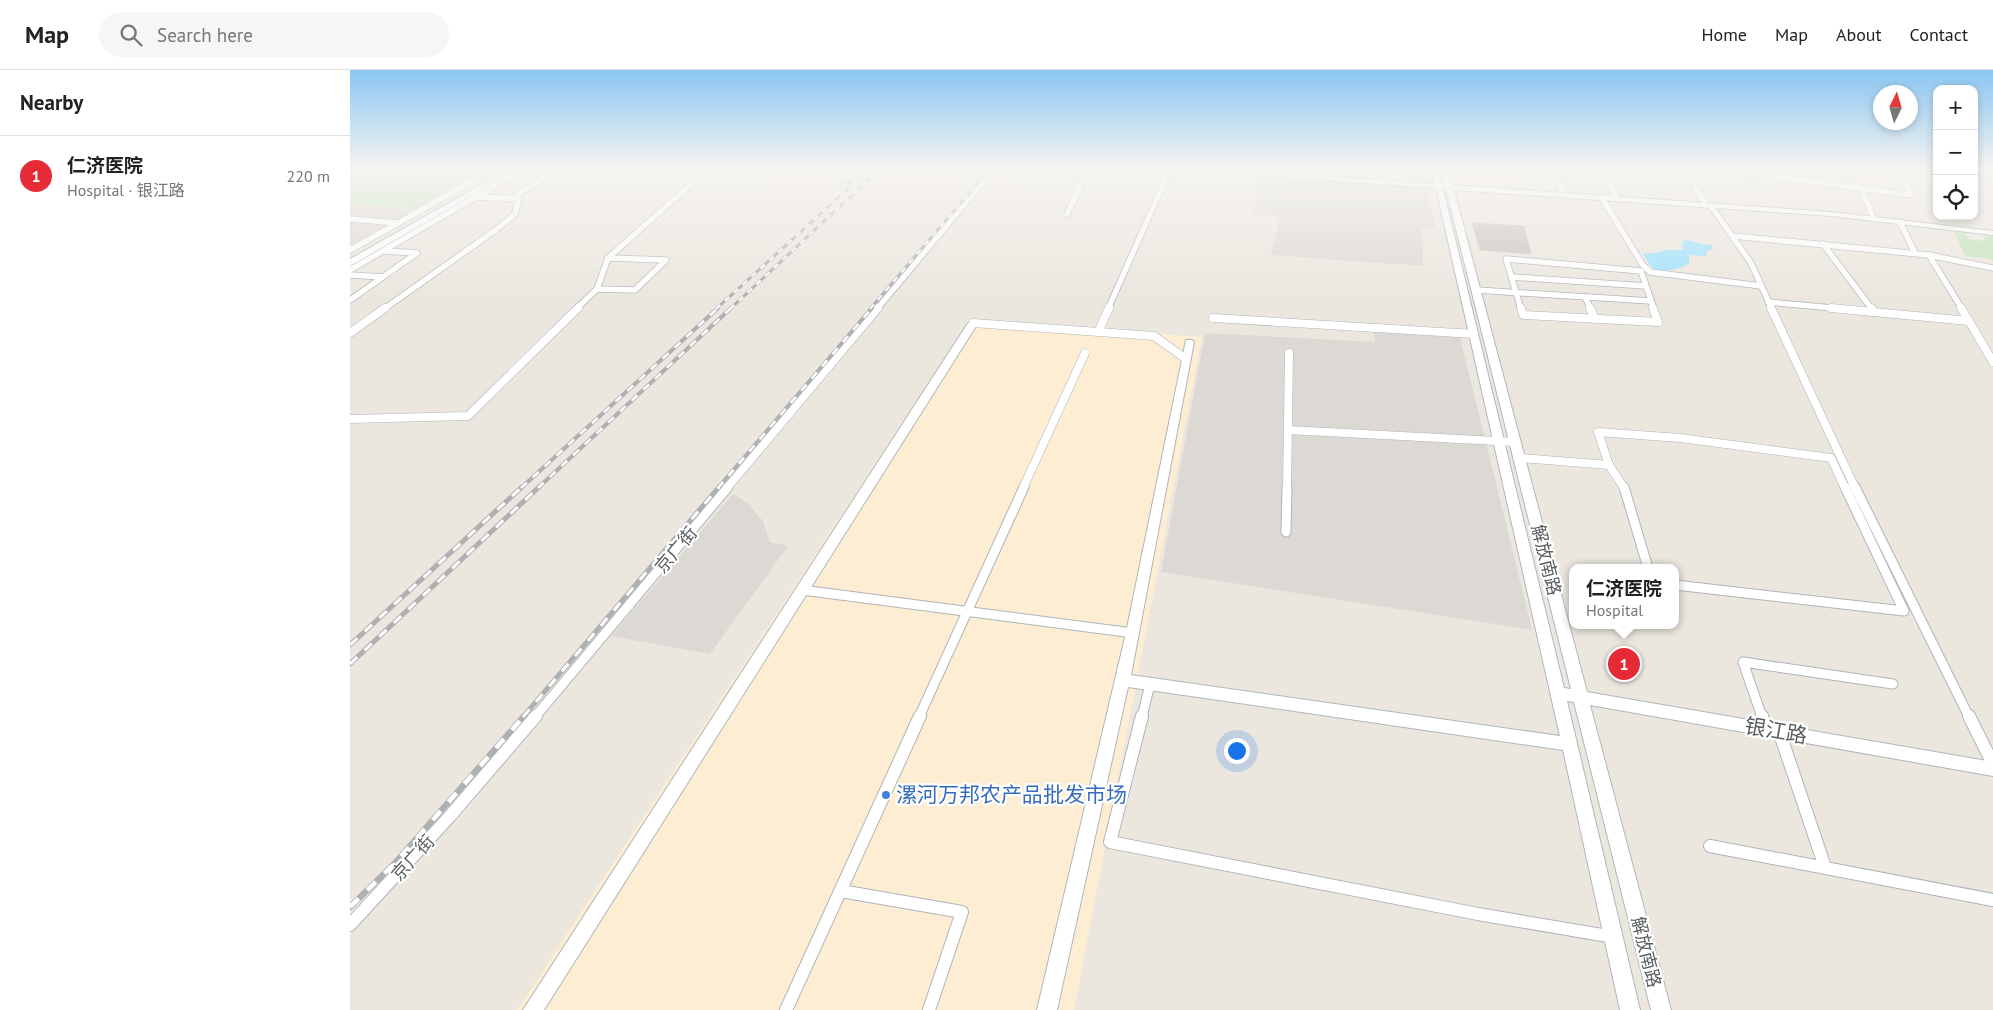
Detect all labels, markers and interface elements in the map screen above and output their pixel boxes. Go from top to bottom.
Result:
search box [99,12,449,57]
text: Map [25,19,69,50]
icon: search [117,21,145,49]
text: Search here [157,23,253,47]
text: Home [1701,23,1747,46]
text: Map [1775,23,1808,46]
text: About [1836,23,1882,46]
text: Contact [1910,23,1968,46]
north arrow [1873,85,1918,130]
map controls [1933,85,1978,220]
button: + [1933,85,1978,130]
text: Nearby [20,89,83,116]
button: − [1933,130,1978,175]
text: 仁济医院 [67,153,143,177]
text: 1 [31,166,41,186]
text: 220 m [287,166,330,186]
button: locate [1933,175,1978,220]
text: Hospital · 银江路 [67,180,185,200]
street label: 京广街 [649,522,702,578]
street label: 解放南路 [1527,522,1566,598]
popup [1569,564,1679,629]
text: 仁济医院 [1586,576,1662,600]
text: Hospital [1586,600,1643,620]
pin: 1 [1608,645,1640,683]
street label: 银江路 [1743,712,1809,749]
your location [1224,738,1250,764]
place label: 漯河万邦农产品批发市场 [896,781,1127,808]
marker: 漯河万邦农产品批发市场 [880,789,892,801]
street label: 京广街 [386,830,439,885]
street label: 解放南路 [1627,914,1666,990]

